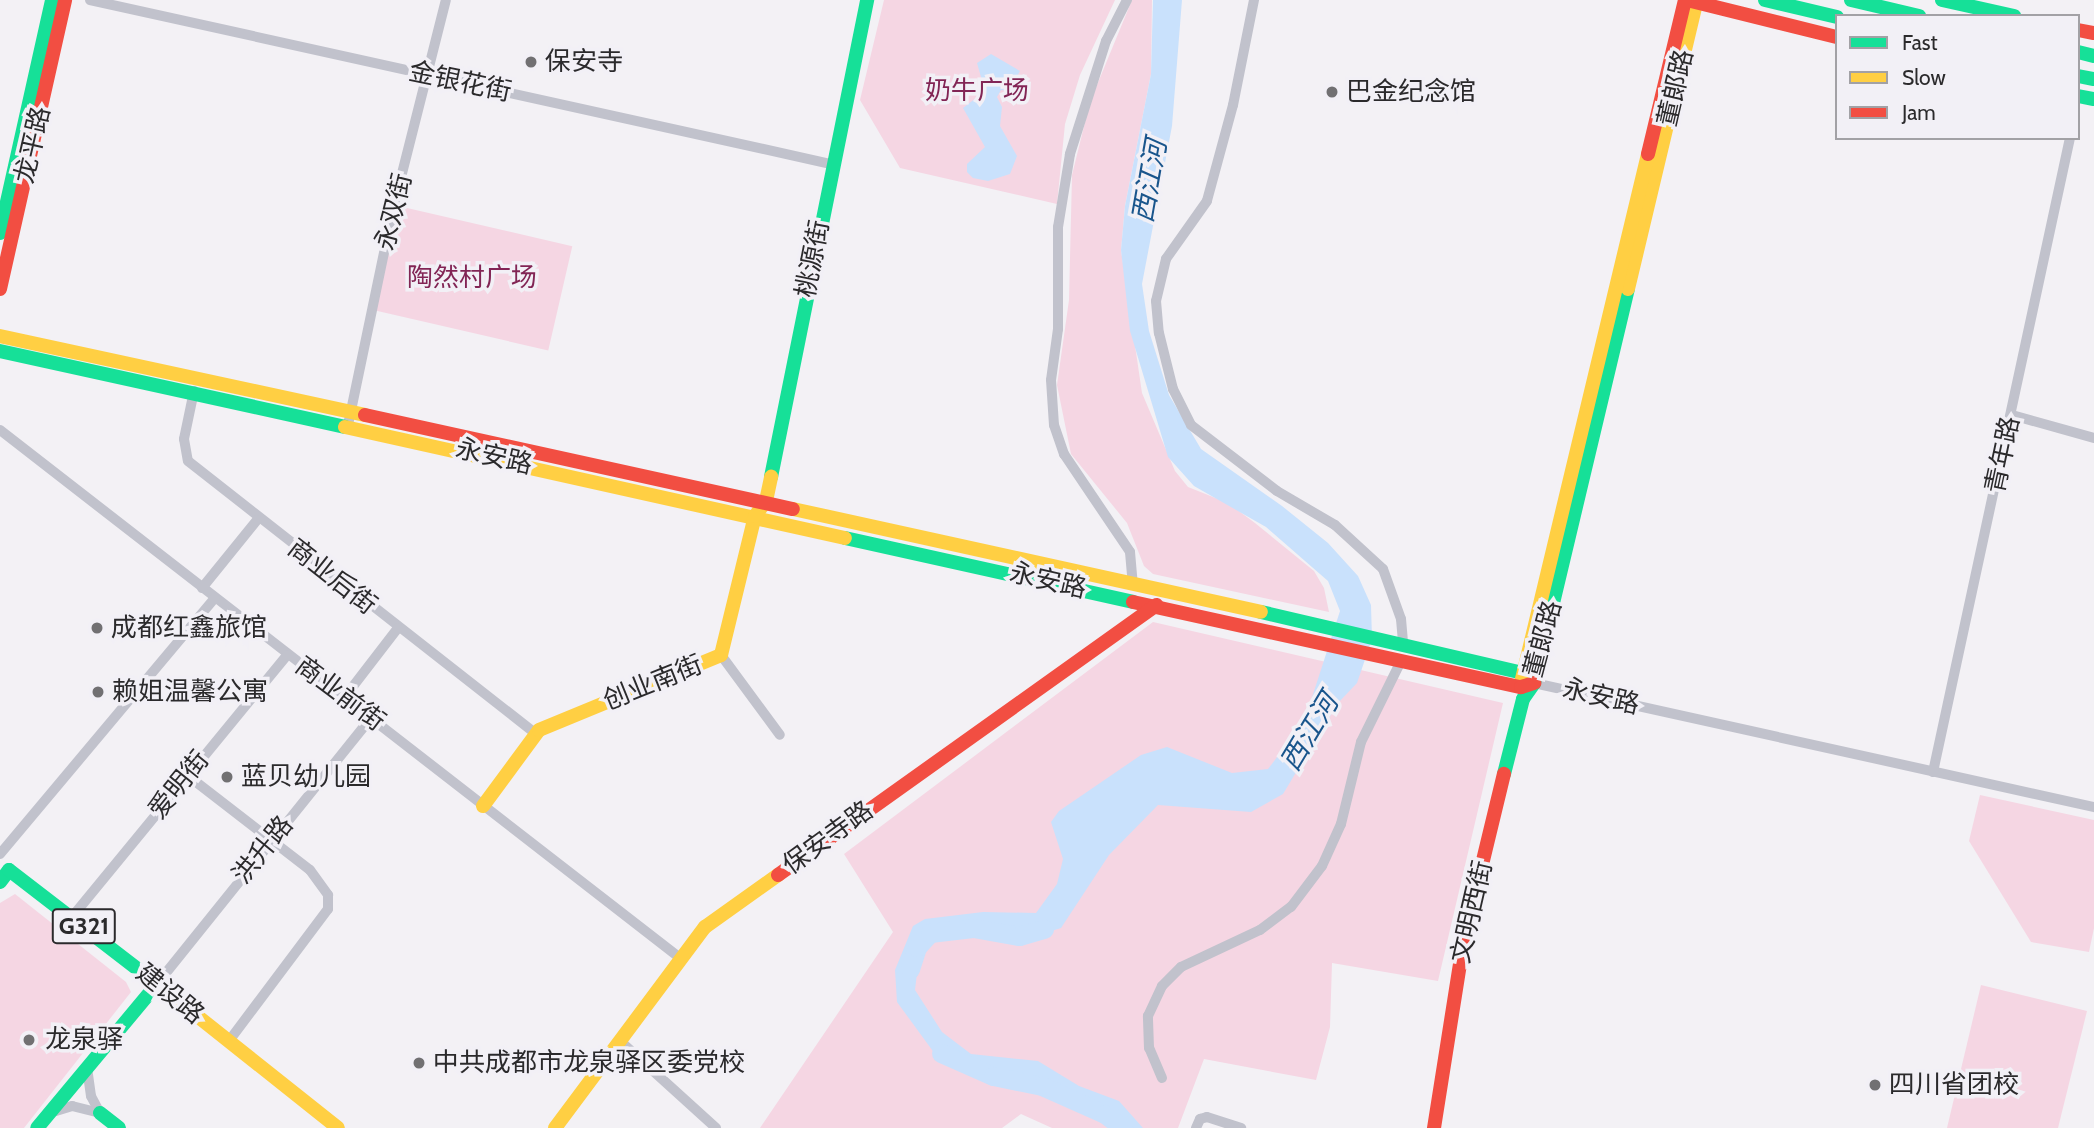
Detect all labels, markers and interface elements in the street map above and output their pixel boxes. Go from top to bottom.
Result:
legend [1835,14,2080,140]
text: Fast [1902,30,1938,55]
place label: 保安寺 [545,46,623,78]
street label: 董郞路 [1652,46,1700,130]
marker: 保安寺 [523,54,539,70]
street label: 金银花街 [406,56,514,108]
text: Slow [1902,65,1946,90]
park label: 奶牛广场 [925,75,1029,107]
place label: 巴金纪念馆 [1346,76,1476,108]
marker: 巴金纪念馆 [1324,84,1340,100]
text: Jam [1902,100,1936,125]
street label: 龙平路 [9,103,57,187]
water label: 西江河 [1125,137,1173,225]
street label: 永双街 [369,170,419,254]
street label: 桃源街 [790,218,836,300]
park label: 陶然村广场 [407,262,537,294]
street label: 青年路 [1980,414,2026,496]
street label: 永安路 [452,433,536,481]
street label: 商业后街 [281,533,383,621]
street label: 永安路 [1006,557,1090,605]
street label: 董郞路 [1518,597,1568,681]
place label: 成都红鑫旅馆 [111,612,267,644]
marker: 成都红鑫旅馆 [89,620,105,636]
street label: 创业南街 [599,649,707,717]
street label: 商业前街 [289,650,391,738]
street label: 永安路 [1559,673,1643,721]
place label: 赖姐温馨公寓 [112,676,268,708]
marker: 赖姐温馨公寓 [90,684,106,700]
water label: 西江河 [1273,687,1345,777]
street label: 爱明街 [142,745,216,825]
place label: 蓝贝幼儿园 [241,761,371,793]
marker: 蓝贝幼儿园 [219,769,235,785]
street label: 保安寺路 [777,795,879,881]
street label: 洪升路 [226,810,300,890]
street label: 文明西街 [1445,858,1499,966]
road number: G321 [51,906,117,946]
street label: 建设路 [130,957,210,1031]
place label: 龙泉驿 [45,1024,123,1056]
marker: 龙泉驿 [19,1030,39,1050]
place label: 中共成都市龙泉驿区委党校 [433,1047,745,1079]
marker: 中共成都市龙泉驿区委党校 [411,1055,427,1071]
place label: 四川省团校 [1889,1069,2019,1101]
marker: 四川省团校 [1867,1077,1883,1093]

